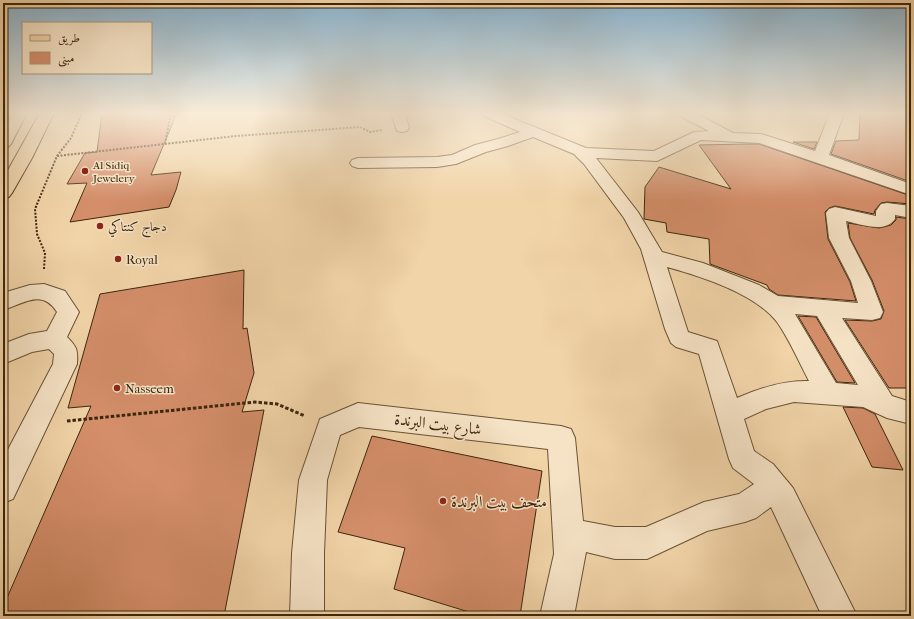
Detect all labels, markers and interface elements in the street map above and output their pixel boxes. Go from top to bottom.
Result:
legend [22,22,152,74]
text: طريق [58,31,80,46]
text: مبنى [58,51,74,67]
place label: Al Sidiq Jewelery [92,159,136,185]
marker: Al Sidiq Jewelery [80,166,90,176]
place label: دجاج كنتاكي [108,218,167,238]
marker: دجاج كنتاكي [95,221,105,231]
place label: Royal [126,252,158,267]
marker: Royal [113,254,123,264]
place label: Nasseem [125,381,174,396]
marker: Nasseem [112,383,122,393]
street label: شارع بيت البرندة [393,409,483,443]
place label: متحف بيت البرندة [451,492,547,512]
marker: متحف بيت البرندة [438,496,448,506]

